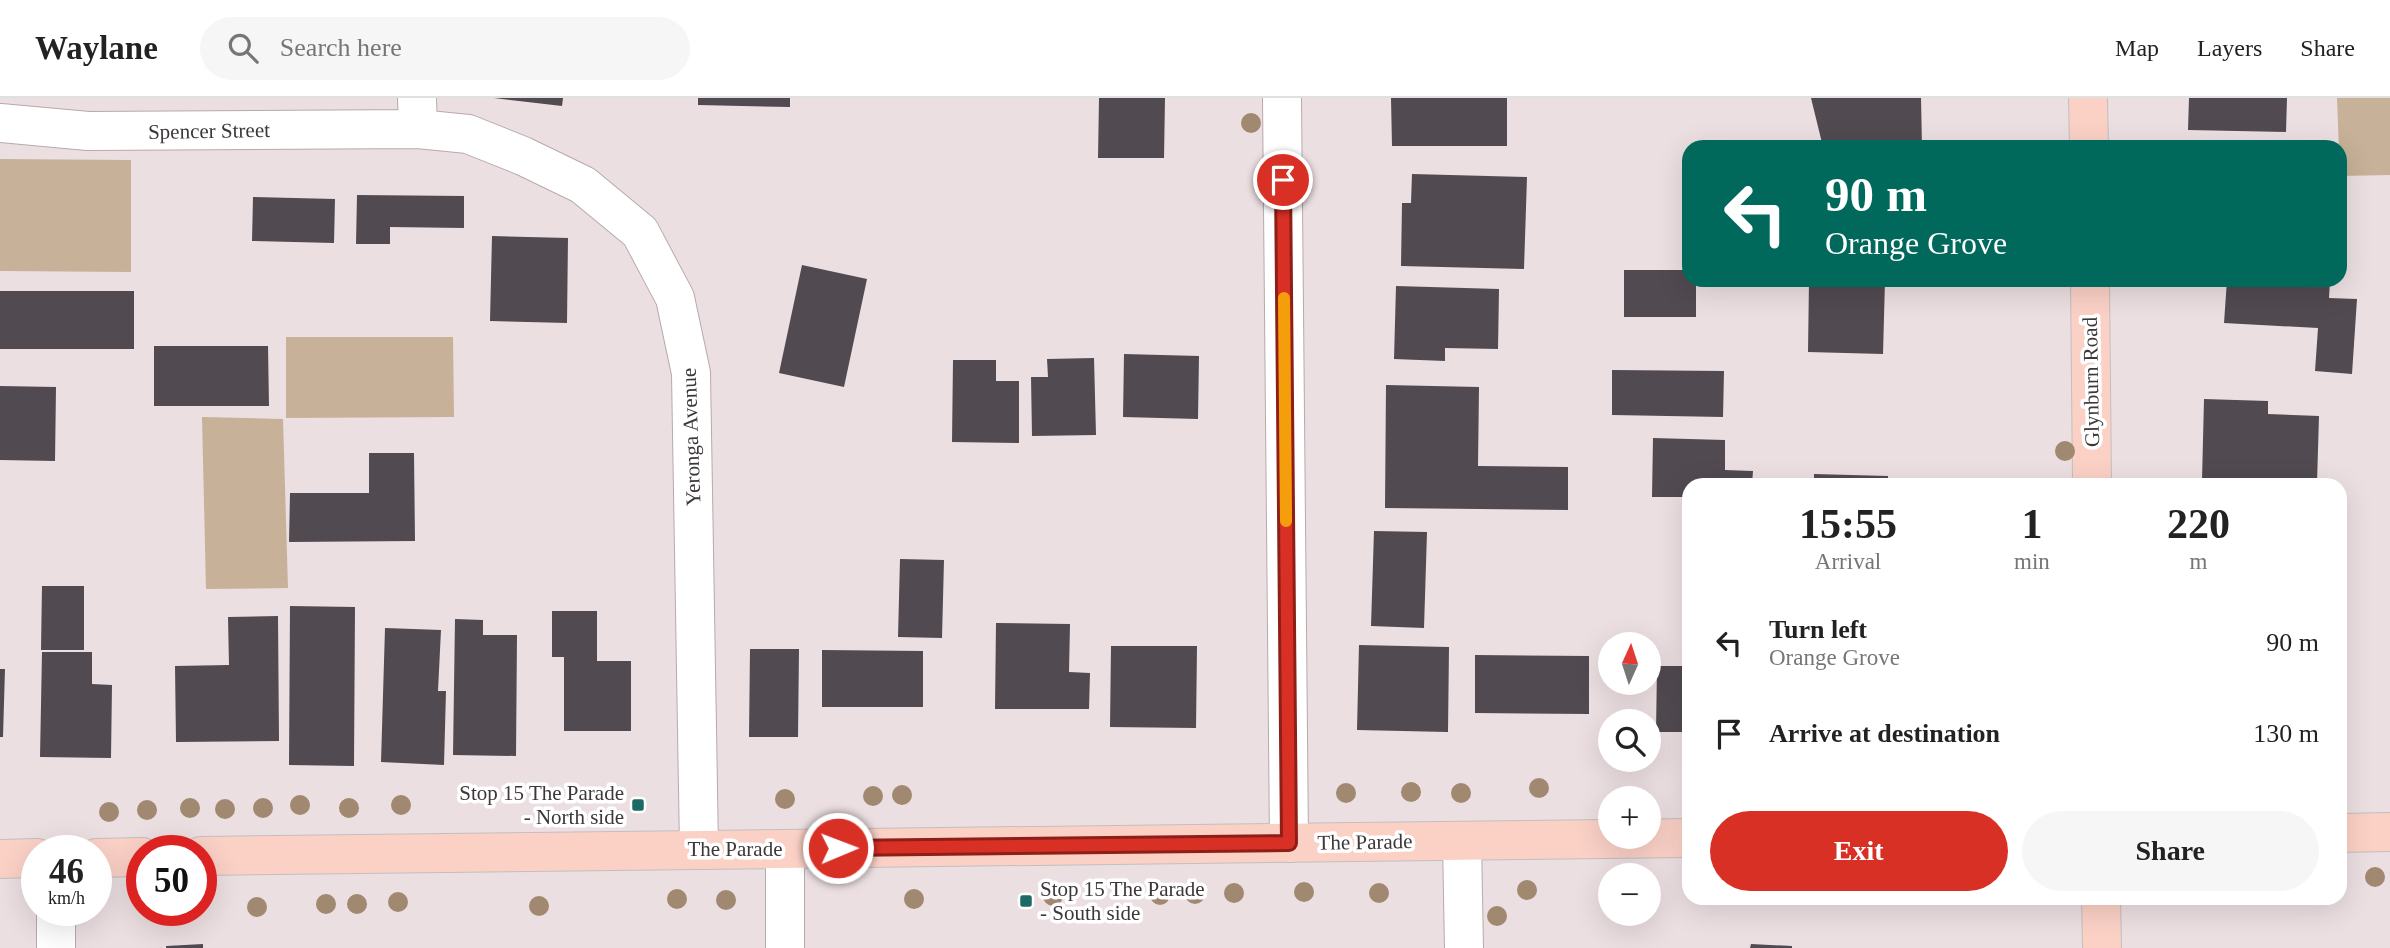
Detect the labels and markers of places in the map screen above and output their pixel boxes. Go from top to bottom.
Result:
pin [1253,150,1313,210]
place label: Stop 15 The Parade - North side [459,781,624,829]
marker: Stop 15 The Parade - North side [630,797,646,813]
place label: Stop 15 The Parade - South side [1040,877,1205,925]
marker: Stop 15 The Parade - South side [1018,893,1034,909]

